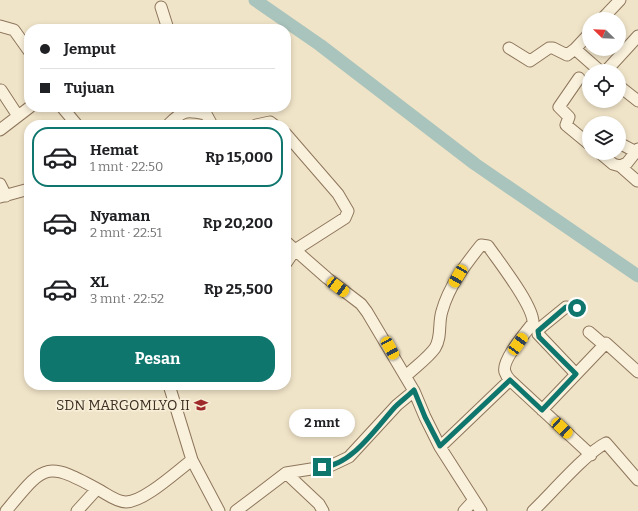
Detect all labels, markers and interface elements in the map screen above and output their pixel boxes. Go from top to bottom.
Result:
north arrow [582,12,626,56]
map controls [582,12,626,160]
text: Jemput [64,40,116,58]
button: locate [582,64,626,108]
text: Tujuan [64,79,114,97]
button: layers [582,116,626,160]
icon: car [42,139,78,175]
text: Hemat [90,141,139,159]
text: Rp 15,000 [205,148,273,166]
text: 1 mnt · 22:50 [90,159,163,174]
icon: car [42,205,78,241]
text: Nyaman [90,207,150,225]
text: Rp 20,200 [203,214,273,232]
text: 2 mnt · 22:51 [90,225,162,240]
car [447,263,469,289]
icon: car [42,271,78,307]
text: XL [90,273,109,291]
car [325,275,351,299]
text: Rp 25,500 [204,280,273,298]
text: 3 mnt · 22:52 [90,291,164,306]
route start [568,299,586,317]
car [506,331,530,357]
car [379,335,401,361]
button: Pesan [40,336,275,382]
place label: SDN MARGOMLYO II [56,397,190,414]
school or university icon: SDN MARGOMLYO II [193,397,209,413]
callout: 2 mnt [289,409,355,437]
text: 2 mnt [304,415,340,430]
car [549,415,575,441]
route end [313,458,331,476]

